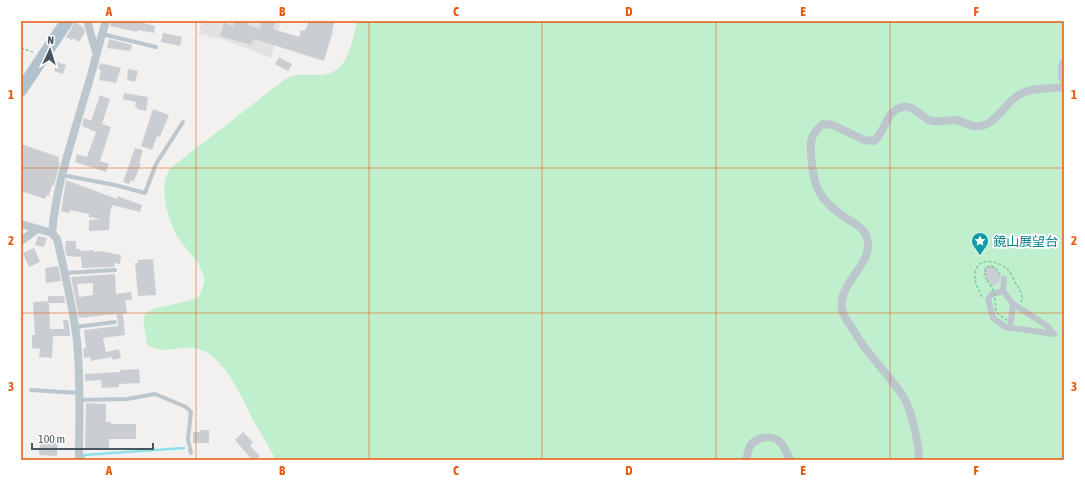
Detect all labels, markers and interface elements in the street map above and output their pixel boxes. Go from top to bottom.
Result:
text: A [105,4,113,19]
text: B [279,4,286,19]
text: C [453,4,459,19]
text: D [625,4,633,19]
text: E [800,4,806,19]
text: F [973,4,979,19]
north arrow [30,30,70,70]
text: N [47,34,54,46]
text: 1 [8,87,14,102]
text: 1 [1071,87,1077,102]
place icon: 鏡山展望台 [970,231,990,256]
text: 2 [8,233,14,248]
text: 2 [1071,233,1077,248]
place label: 鏡山展望台 [993,234,1058,249]
text: 3 [8,379,14,394]
text: 3 [1071,379,1077,394]
scale bar [32,425,153,451]
text: 100 m [38,432,65,446]
text: A [105,463,113,478]
text: B [279,463,286,478]
text: C [453,463,459,478]
text: D [625,463,633,478]
text: E [800,463,806,478]
text: F [973,463,979,478]

